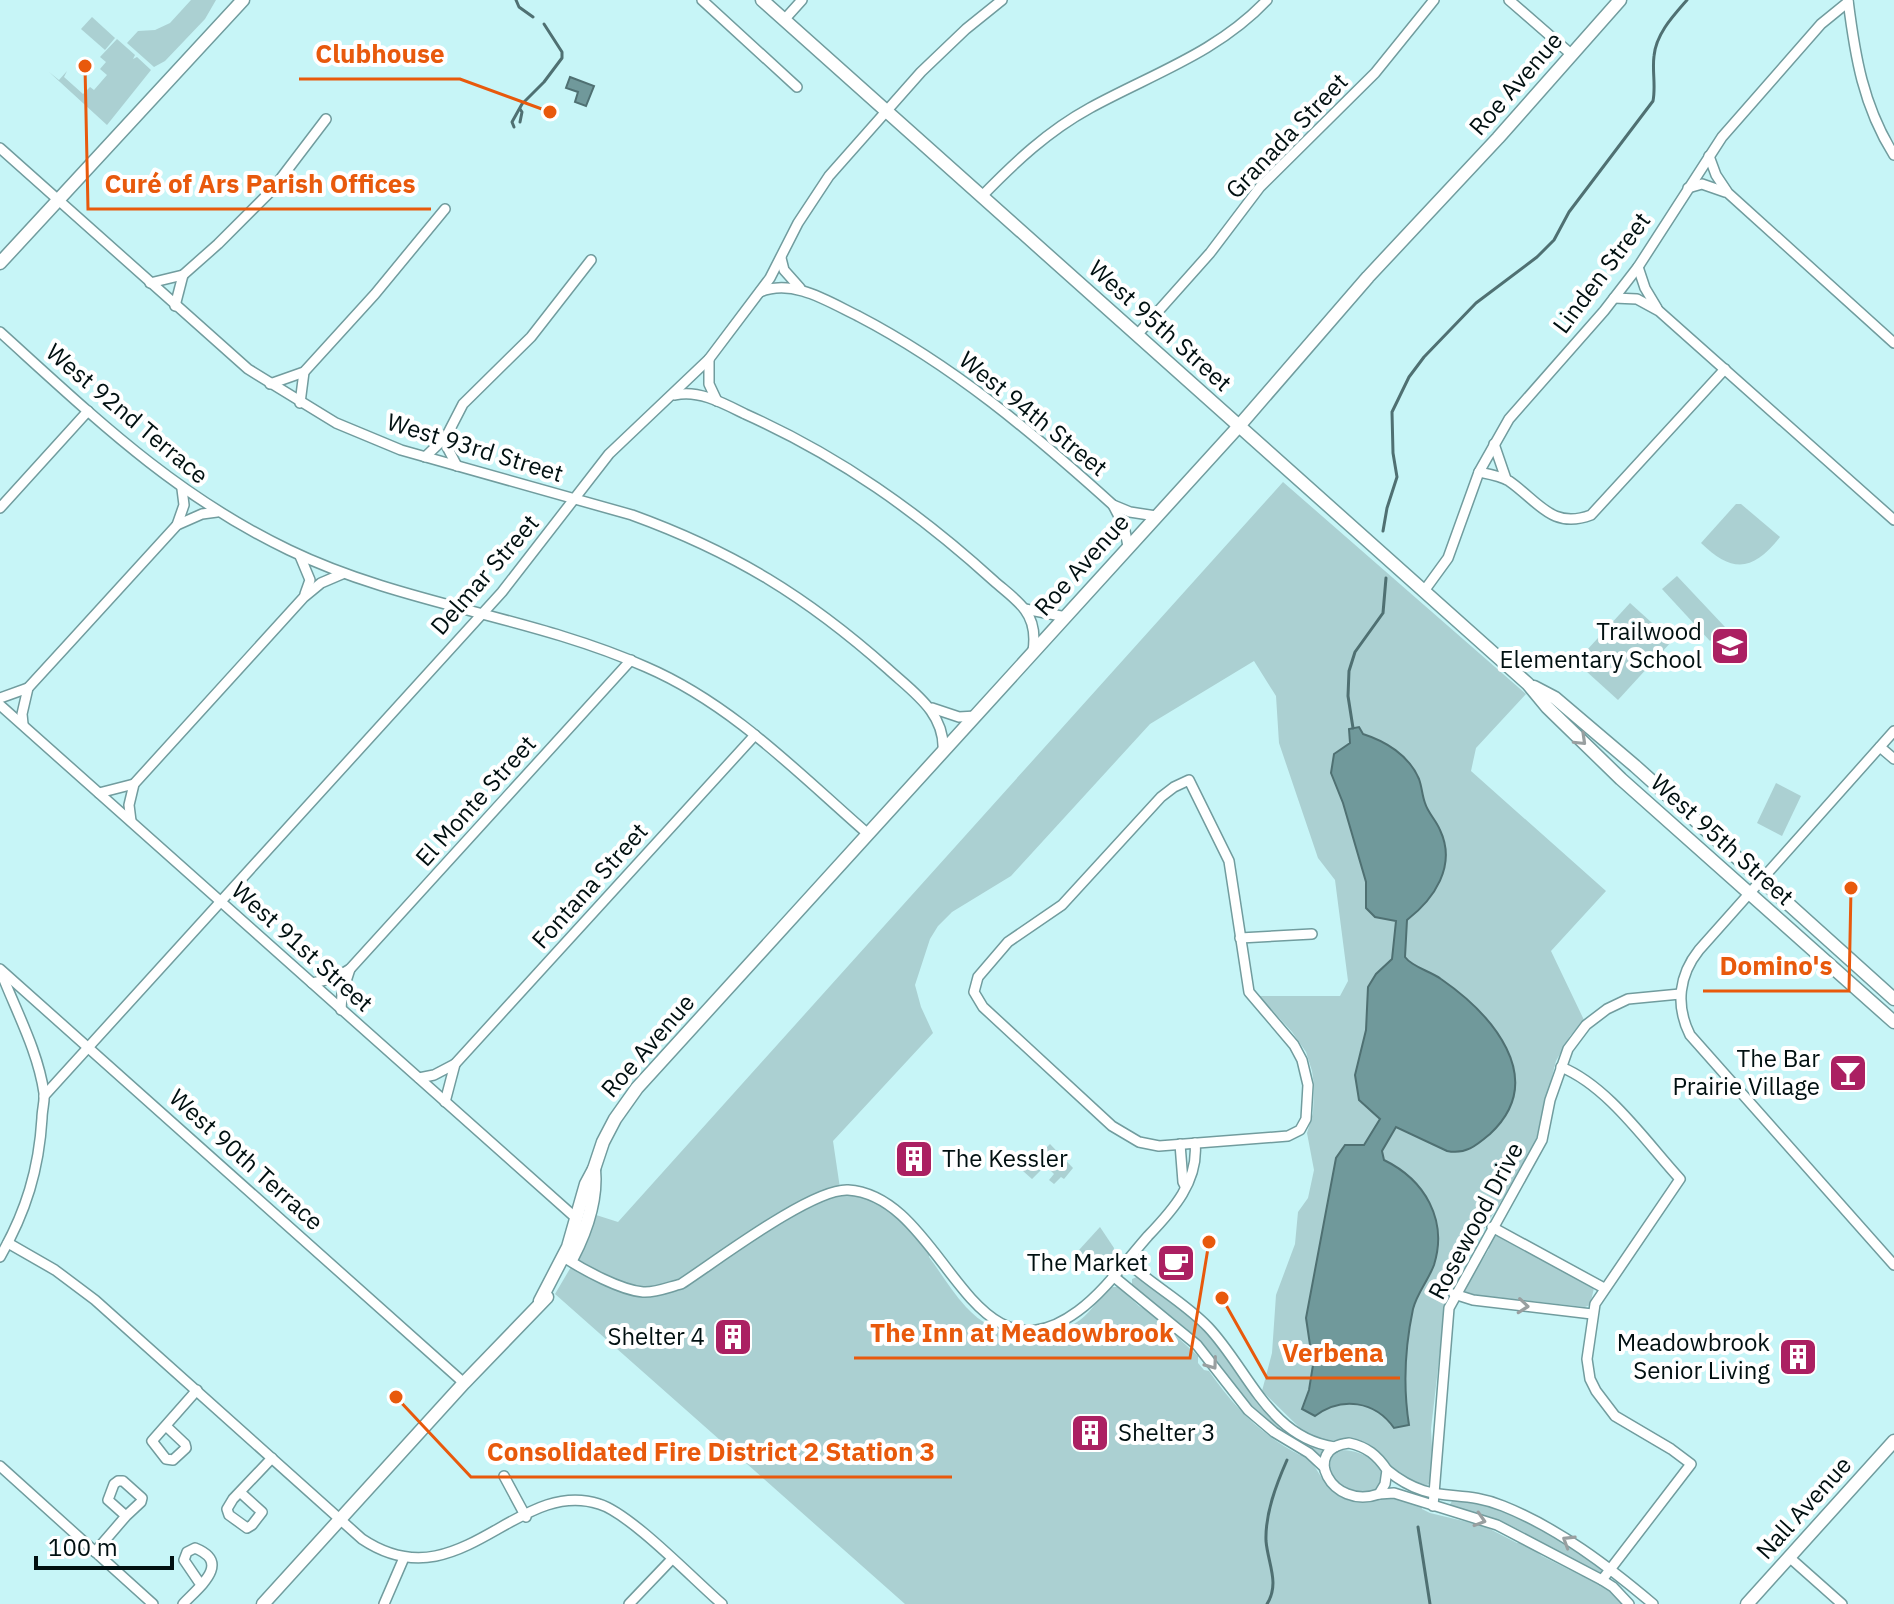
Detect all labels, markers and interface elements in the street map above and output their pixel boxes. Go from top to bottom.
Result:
street label: Roe Avenue [1461,25,1569,142]
callout: Clubhouse [299,29,460,79]
text: Clubhouse [315,36,445,70]
street label: Granada Street [1218,66,1354,205]
callout: Curé of Ars Parish Offices [88,159,431,209]
text: Curé of Ars Parish Offices [104,166,416,200]
street label: Linden Street [1545,205,1657,339]
street label: West 95th Street [1082,252,1239,398]
street label: West 92nd Terrace [40,336,216,491]
street label: West 94th Street [953,343,1114,483]
street label: West 93rd Street [383,405,567,489]
street label: Roe Avenue [1027,506,1136,622]
street label: Delmar Street [423,507,545,641]
place label: Trailwood Elementary School [1500,615,1702,675]
school or university icon: Trailwood Elementary School [1709,625,1751,667]
street label: El Monte Street [408,728,543,873]
one-way arrow [1572,731,1586,746]
street label: West 95th Street [1644,766,1801,912]
street label: Fontana Street [524,816,654,955]
street label: West 91st Street [225,874,380,1018]
callout: Domino's [1703,941,1849,991]
text: Domino's [1719,948,1833,982]
street label: Roe Avenue [593,987,701,1104]
place label: The Bar Prairie Village [1672,1042,1820,1102]
bar icon: The Bar Prairie Village [1827,1052,1869,1094]
street label: West 90th Terrace [163,1081,331,1237]
street label: Rosewood Drive [1420,1136,1530,1305]
building icon: The Kessler [893,1138,935,1180]
place label: The Kessler [942,1142,1068,1174]
cafe icon: The Market [1155,1242,1197,1284]
place label: The Market [1027,1246,1148,1278]
one-way arrow [1516,1297,1530,1314]
callout: The Inn at Meadowbrook [854,1308,1190,1358]
text: The Inn at Meadowbrook [870,1315,1174,1349]
building icon: Shelter 4 [712,1316,754,1358]
place label: Shelter 4 [607,1320,705,1352]
place label: Meadowbrook Senior Living [1617,1326,1770,1386]
callout: Verbena [1267,1328,1400,1378]
text: Verbena [1282,1335,1384,1369]
building icon: Meadowbrook Senior Living [1777,1336,1819,1378]
one-way arrow [1202,1356,1217,1370]
building icon: Shelter 3 [1069,1412,1111,1454]
place label: Shelter 3 [1118,1416,1216,1448]
callout: Consolidated Fire District 2 Station 3 [471,1427,952,1477]
text: Consolidated Fire District 2 Station 3 [487,1434,935,1468]
street label: Nall Avenue [1748,1449,1858,1566]
one-way arrow [1473,1511,1487,1527]
scale bar [36,1520,172,1570]
text: 100 m [48,1531,118,1563]
one-way arrow [1562,1535,1577,1550]

